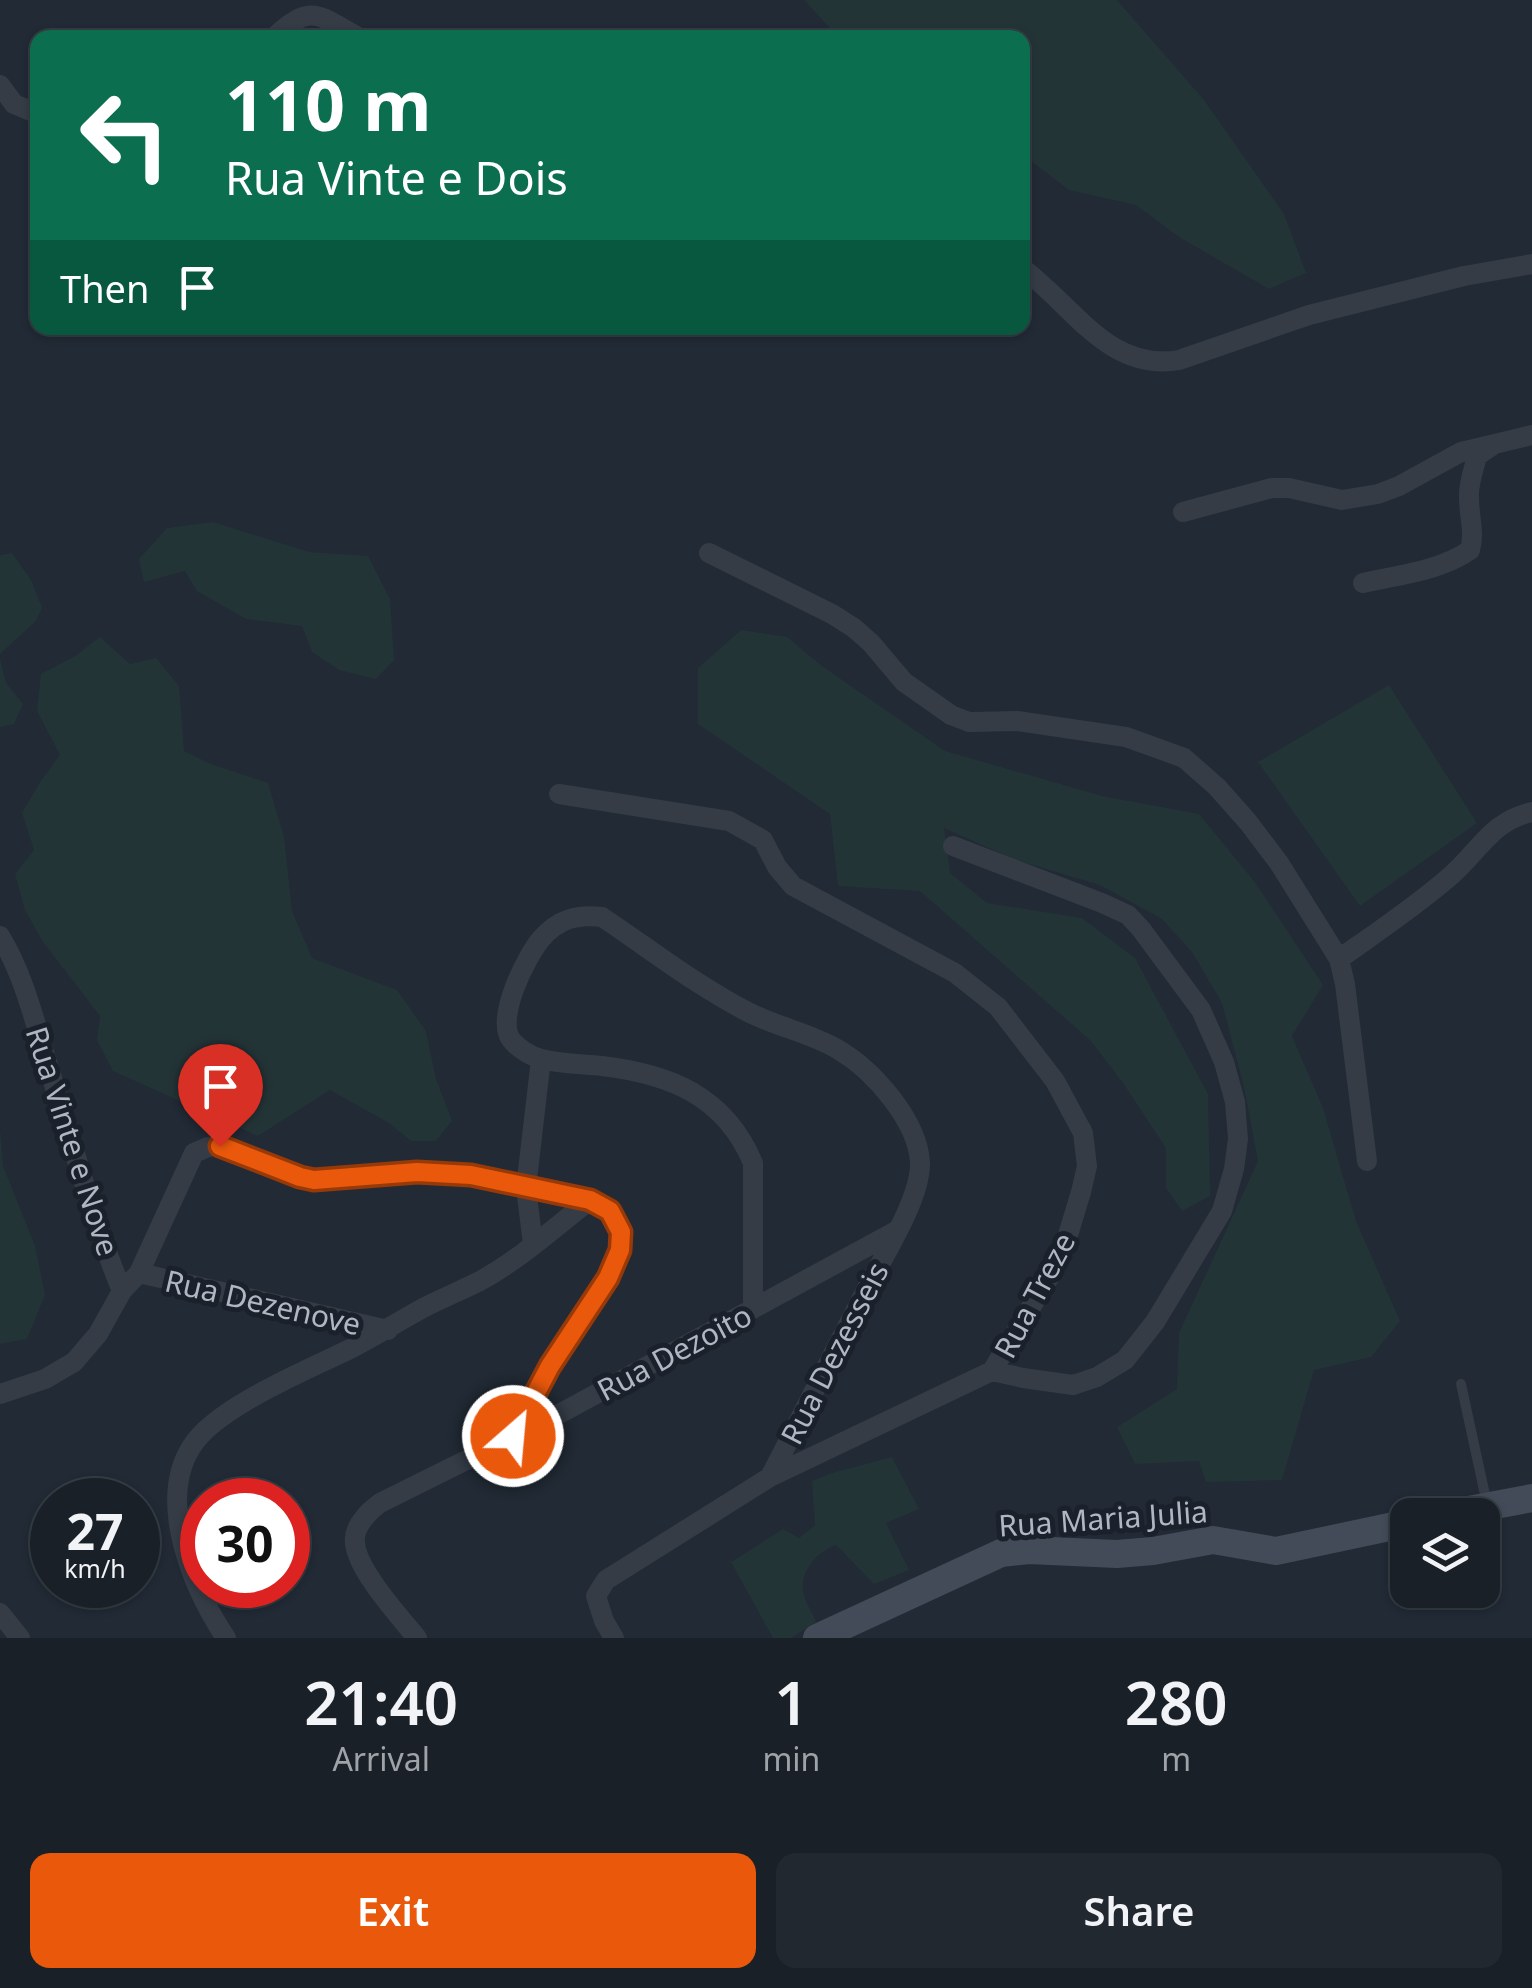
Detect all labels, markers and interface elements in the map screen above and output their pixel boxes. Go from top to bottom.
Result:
text: 110 m [225,56,432,152]
icon: left [60,70,190,200]
text: Rua Vinte e Dois [225,147,568,208]
icon: arrive [170,260,225,315]
text: Then [60,262,150,314]
street label: Rua Vinte e Nove [17,1021,129,1261]
pin [178,1044,263,1147]
icon: arrive [193,1059,248,1114]
street label: Rua Treze [984,1225,1084,1365]
street label: Rua Dezesseis [771,1255,897,1451]
street label: Rua Dezenove [161,1260,365,1344]
street label: Rua Dezoito [590,1294,758,1410]
position arrow [461,1384,565,1488]
speed limit sign: 30 [180,1478,310,1608]
street label: Rua Maria Julia [997,1490,1209,1546]
text: 27 [66,1497,124,1565]
map controls [1390,1498,1500,1608]
button: layers [1390,1498,1500,1608]
text: km/h [64,1551,126,1585]
text: 21:40 [304,1661,458,1743]
text: 1 [774,1661,809,1743]
text: 280 [1125,1661,1228,1743]
text: Arrival [332,1737,430,1780]
text: min [762,1737,820,1780]
text: m [1161,1737,1191,1780]
button: Exit [30,1853,756,1968]
button: Share [776,1853,1502,1968]

